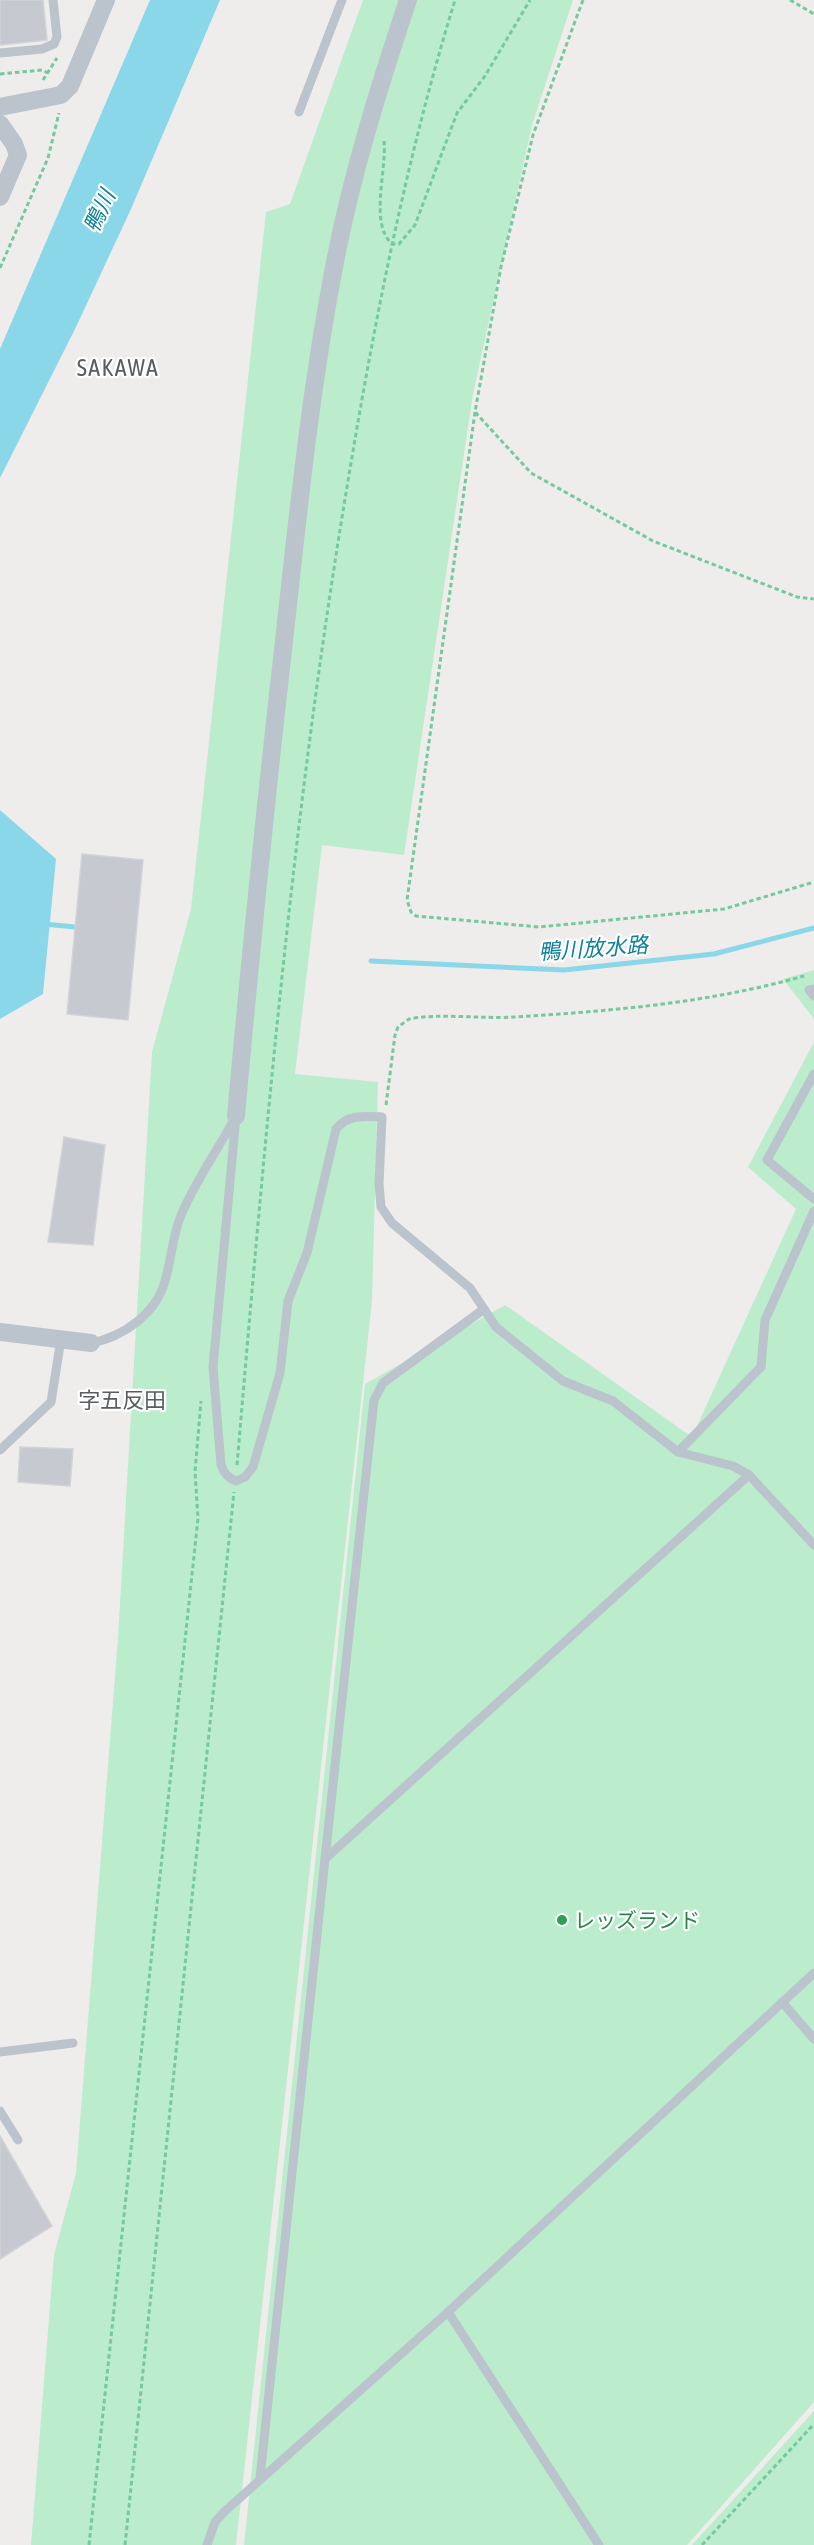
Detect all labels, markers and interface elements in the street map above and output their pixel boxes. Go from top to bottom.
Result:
water label: 鴨川 [78,184,121,236]
district label: SAKAWA [77,354,159,381]
water label: 鴨川放水路 [537,931,651,965]
district label: 字五反田 [78,1387,166,1413]
place label: レッズランド [574,1908,700,1932]
marker: レッズランド [555,1913,569,1927]

